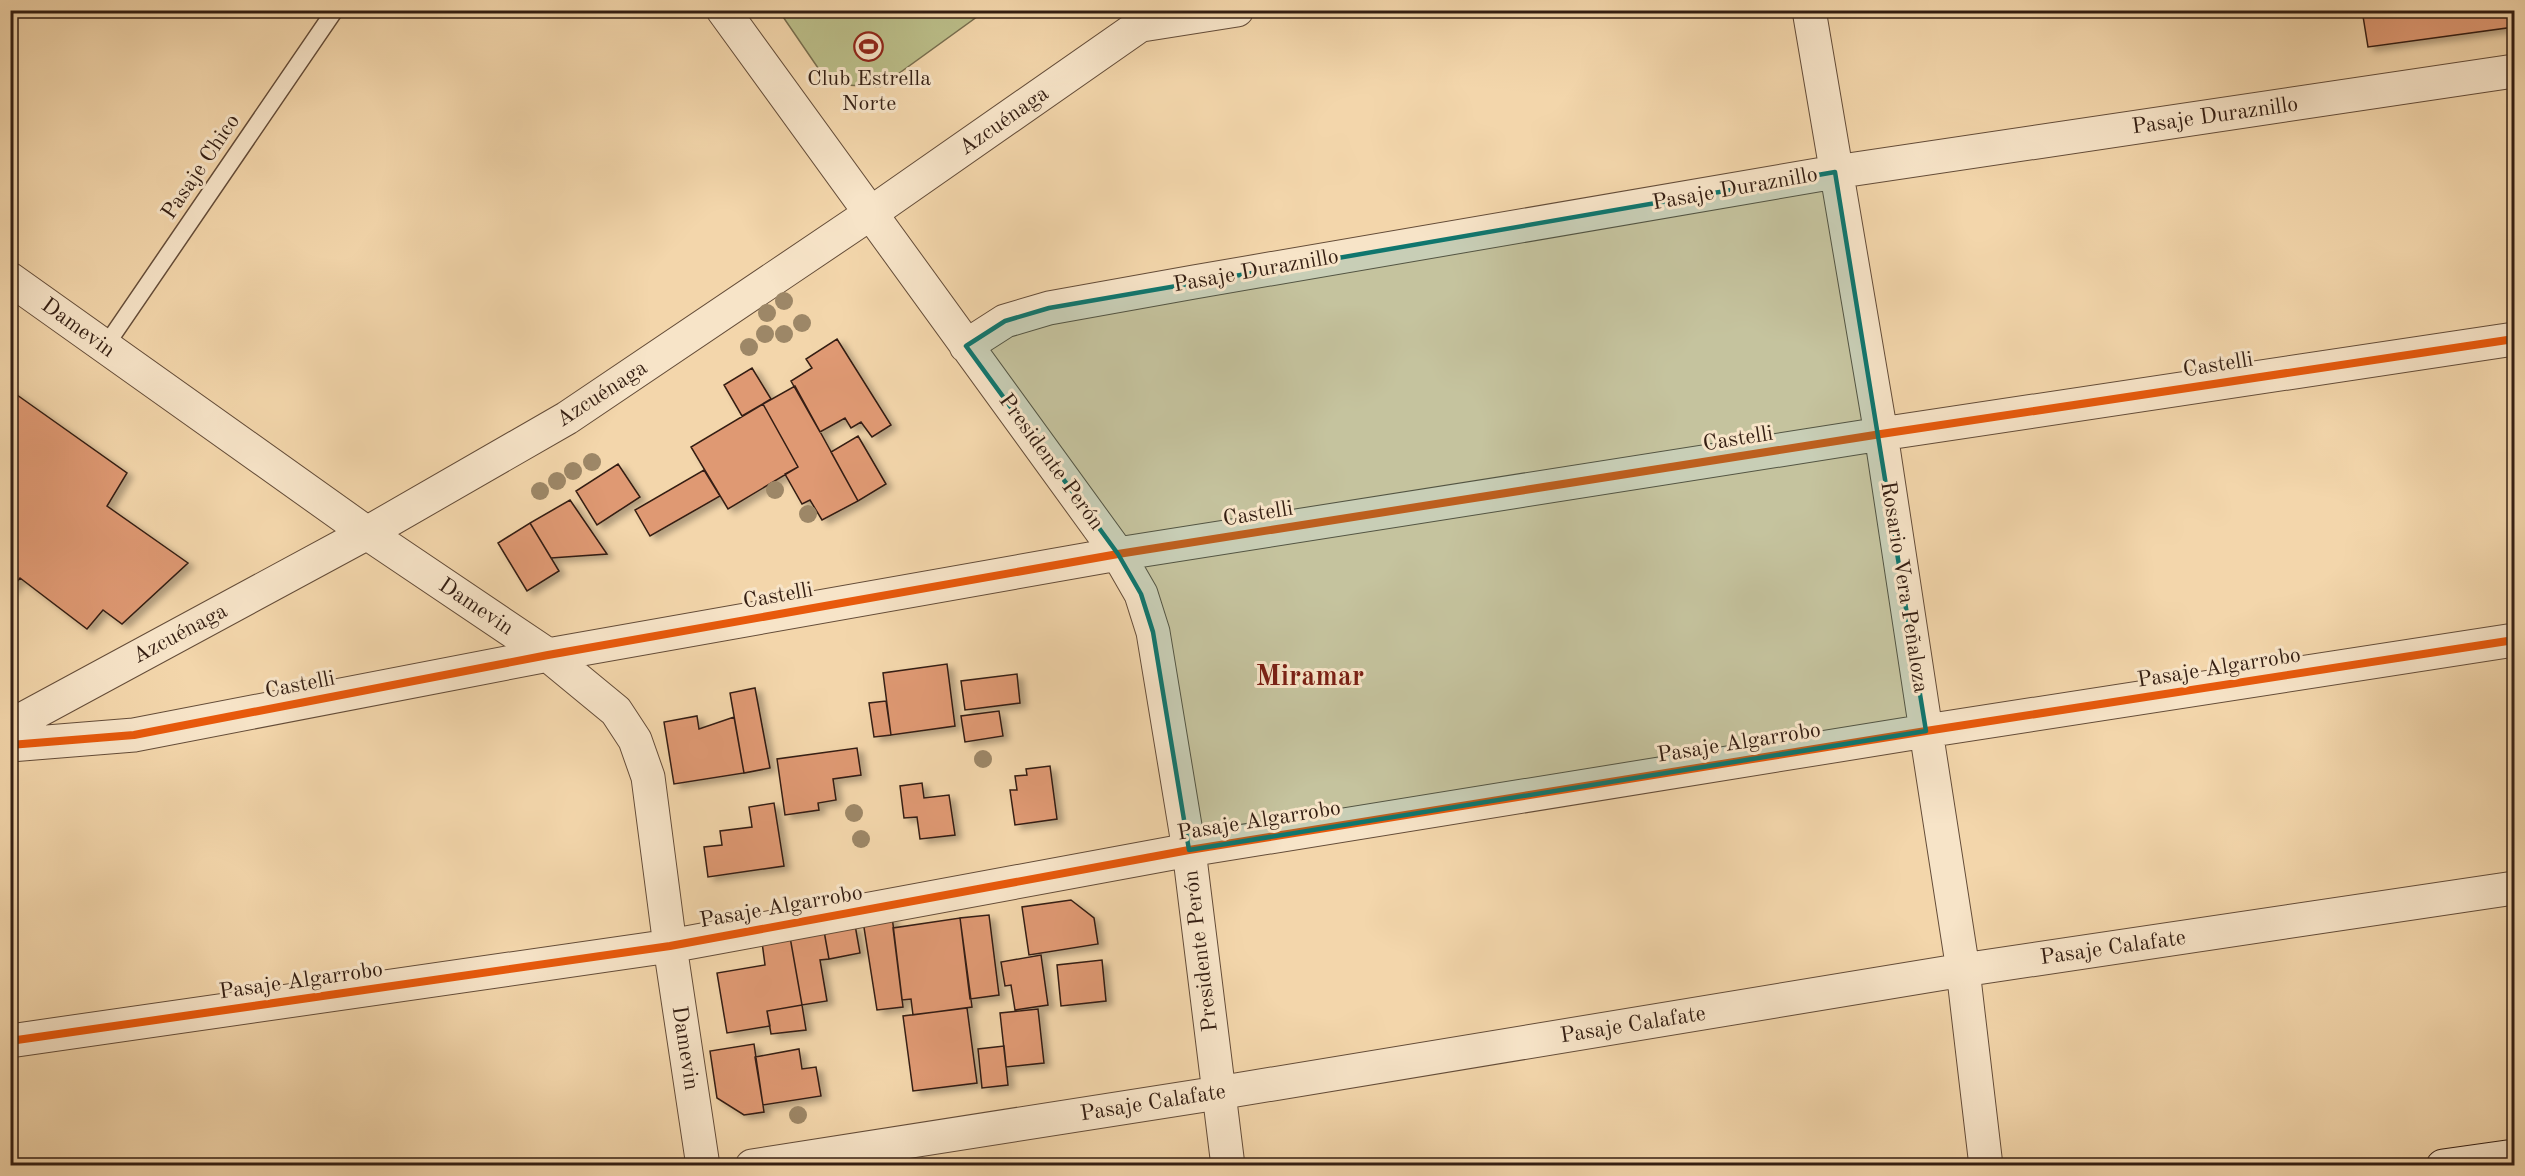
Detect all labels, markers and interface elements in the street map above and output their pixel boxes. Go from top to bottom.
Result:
sports icon: Club Estrella Norte [853,31,885,63]
place label: Club Estrella Norte [807,68,931,115]
street label: Azcuénaga [955,82,1053,160]
street label: Pasaje Duraznillo [2130,93,2300,139]
street label: Pasaje Chico [158,110,244,224]
street label: Pasaje Duraznillo [1651,164,1819,214]
street label: Pasaje Duraznillo [1172,246,1340,296]
street label: Damevin [37,294,119,362]
street label: Castelli [2181,349,2255,381]
street label: Azcuénaga [553,357,651,431]
street label: Presidente Perón [994,390,1108,534]
street label: Castelli [1701,423,1775,455]
street label: Rosario Vera Peñaloza [1876,479,1932,695]
street label: Castelli [1221,498,1295,530]
street label: Damevin [435,574,518,640]
street label: Castelli [741,579,815,613]
street label: Azcuénaga [129,600,231,668]
street label: Pasaje Algarrobo [2136,644,2302,692]
district label: Miramar [1256,664,1364,692]
street label: Castelli [263,667,337,703]
street label: Pasaje Algarrobo [1656,719,1822,767]
street label: Pasaje Algarrobo [1176,797,1342,845]
street label: Presidente Perón [1180,869,1222,1033]
street label: Pasaje Algarrobo [698,882,864,932]
street label: Pasaje Calafate [2039,927,2187,969]
street label: Pasaje Algarrobo [218,959,384,1003]
street label: Pasaje Calafate [1559,1003,1707,1047]
street label: Damevin [667,1004,703,1092]
street label: Pasaje Calafate [1079,1081,1227,1125]

